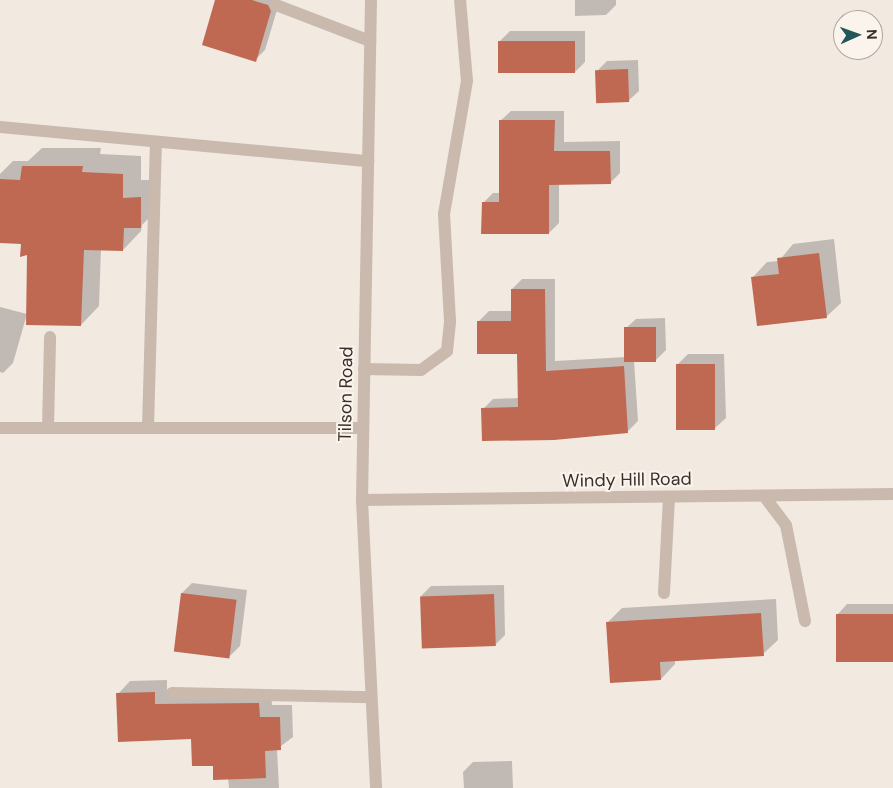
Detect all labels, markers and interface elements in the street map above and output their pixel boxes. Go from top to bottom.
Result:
north arrow [833,10,883,60]
text: N [863,29,881,40]
street label: Tilson Road [334,346,358,442]
street label: Windy Hill Road [562,468,692,492]

